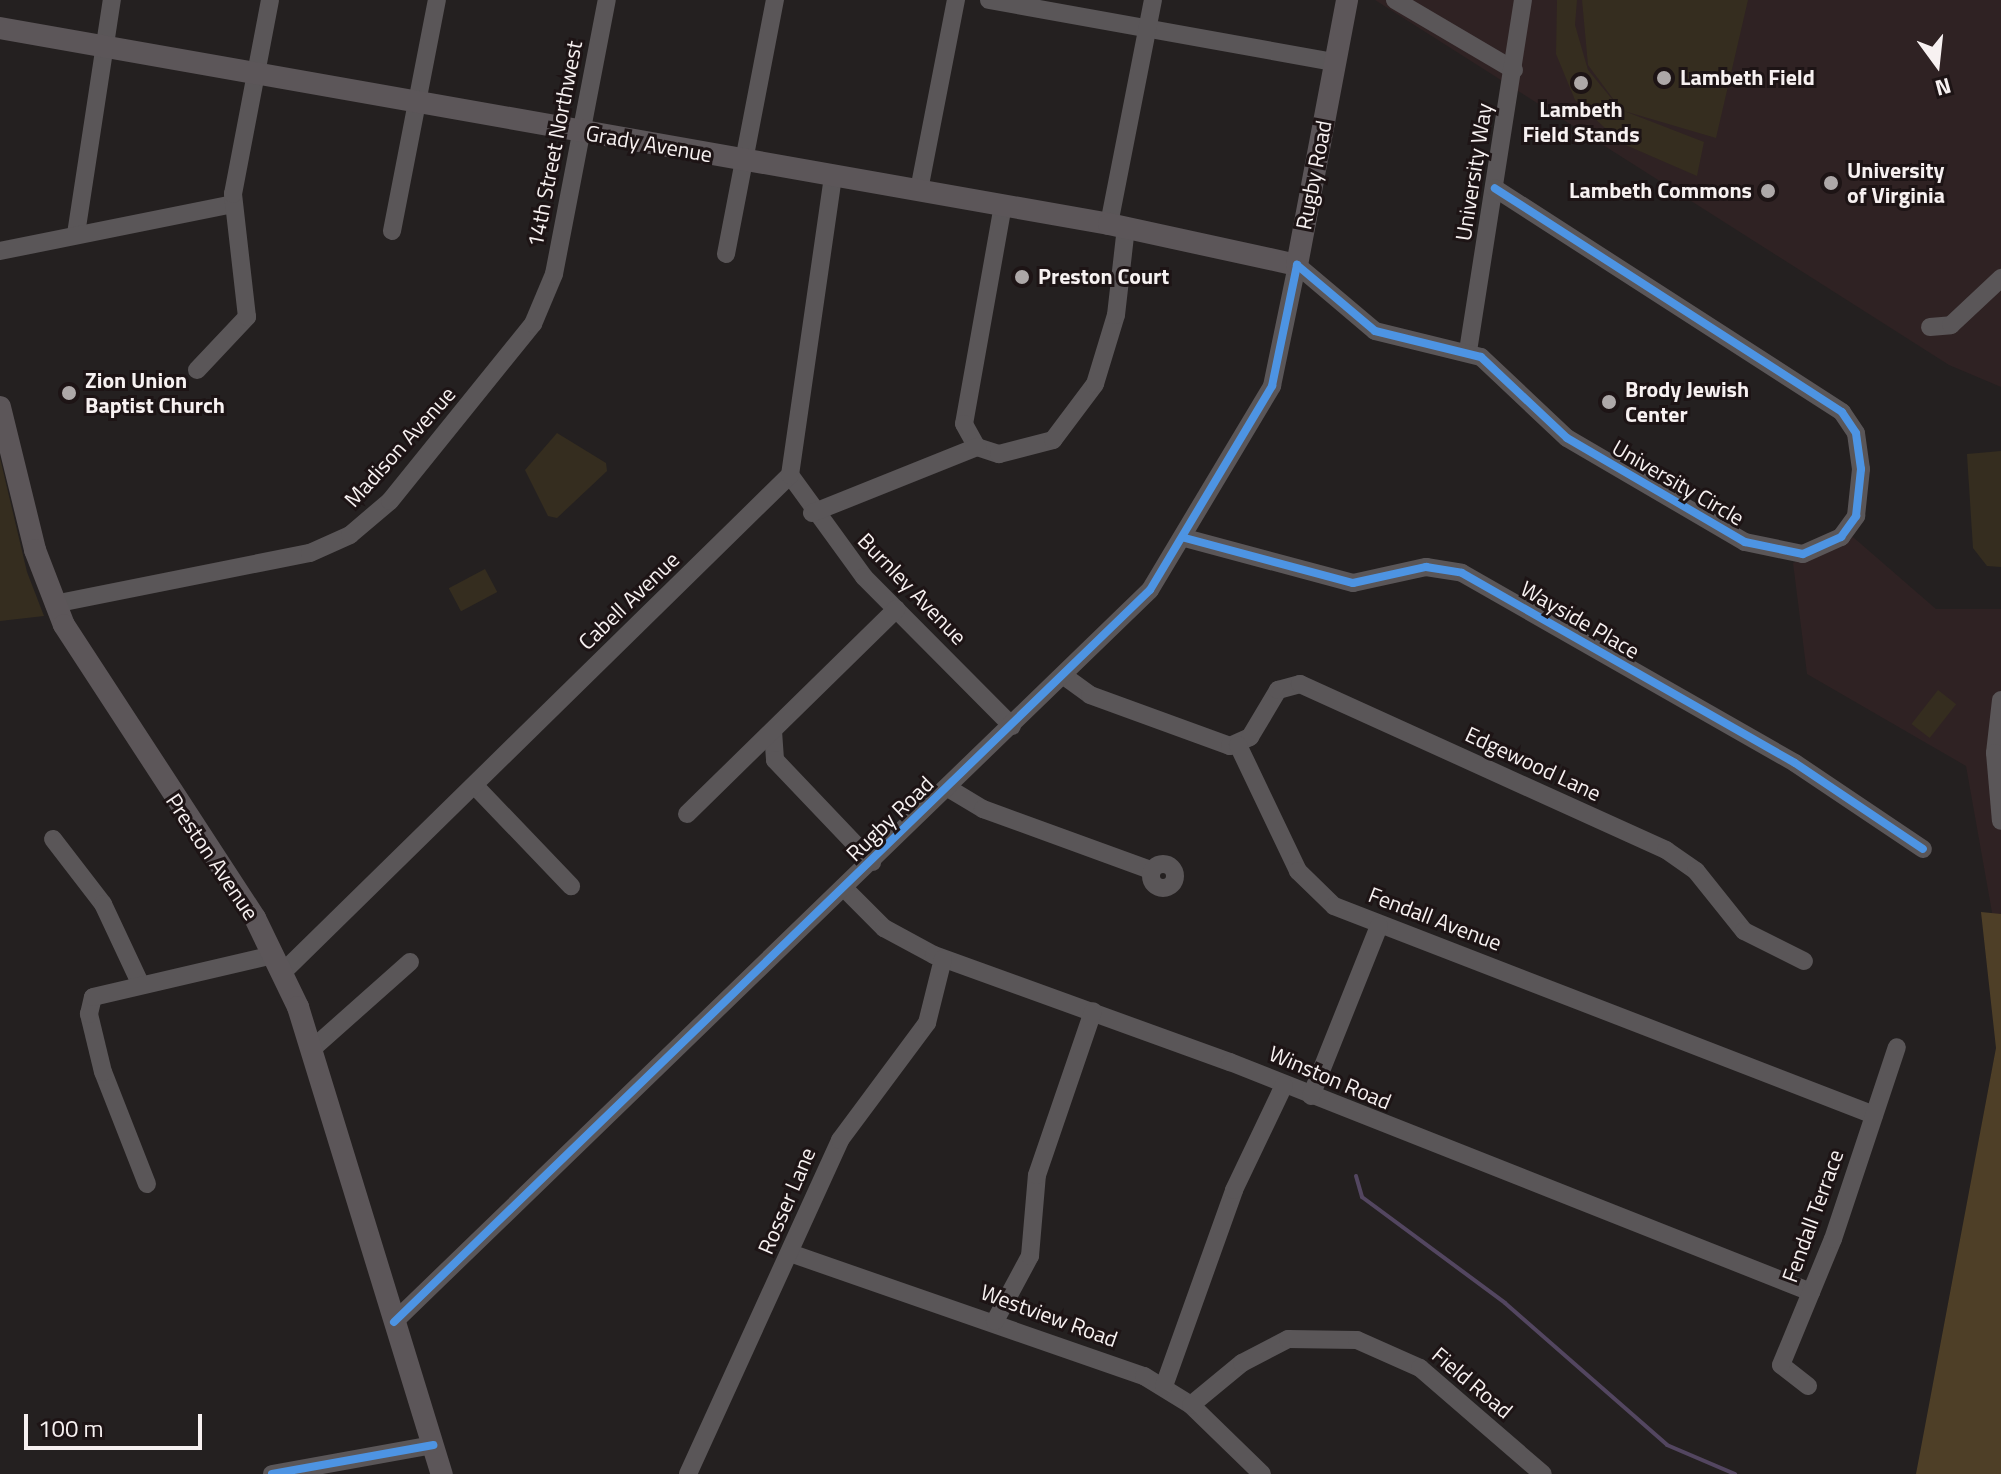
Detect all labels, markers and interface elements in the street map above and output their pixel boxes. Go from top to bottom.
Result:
north arrow [1897,24,1977,104]
street label: 14th Street Northwest [522,39,588,249]
place label: Lambeth Field [1680,65,1815,91]
marker: Lambeth Field [1655,69,1673,87]
text: N [1931,69,1955,106]
marker: Lambeth Field Stands [1572,74,1590,92]
place label: Lambeth Field Stands [1522,96,1640,148]
street label: University Way [1450,101,1498,243]
street label: Rugby Road [1290,118,1338,232]
street label: Grady Avenue [584,120,714,168]
place label: University of Virginia [1847,157,1945,208]
marker: University of Virginia [1822,174,1840,192]
place label: Lambeth Commons [1569,178,1752,204]
marker: Lambeth Commons [1759,182,1777,200]
place label: Preston Court [1038,264,1169,290]
marker: Preston Court [1013,268,1031,286]
place label: Zion Union Baptist Church [85,367,225,418]
place label: Brody Jewish Center [1625,376,1749,428]
street label: Madison Avenue [339,381,461,513]
marker: Zion Union Baptist Church [60,384,78,402]
marker: Brody Jewish Center [1600,393,1618,411]
street label: University Circle [1607,435,1749,531]
street label: Burnley Avenue [852,528,972,650]
street label: Cabell Avenue [573,547,685,655]
street label: Wayside Place [1516,575,1644,665]
street label: Edgewood Lane [1461,721,1605,807]
street label: Rugby Road [841,771,939,867]
street label: Preston Avenue [160,789,264,925]
street label: Fendall Avenue [1365,881,1505,957]
street label: Winston Road [1265,1040,1395,1116]
street label: Rosser Lane [753,1144,821,1258]
street label: Fendall Terrace [1777,1146,1849,1286]
street label: Westview Road [977,1279,1121,1353]
street label: Field Road [1426,1342,1518,1424]
scale bar [28,1398,206,1448]
text: 100 m [38,1410,104,1446]

